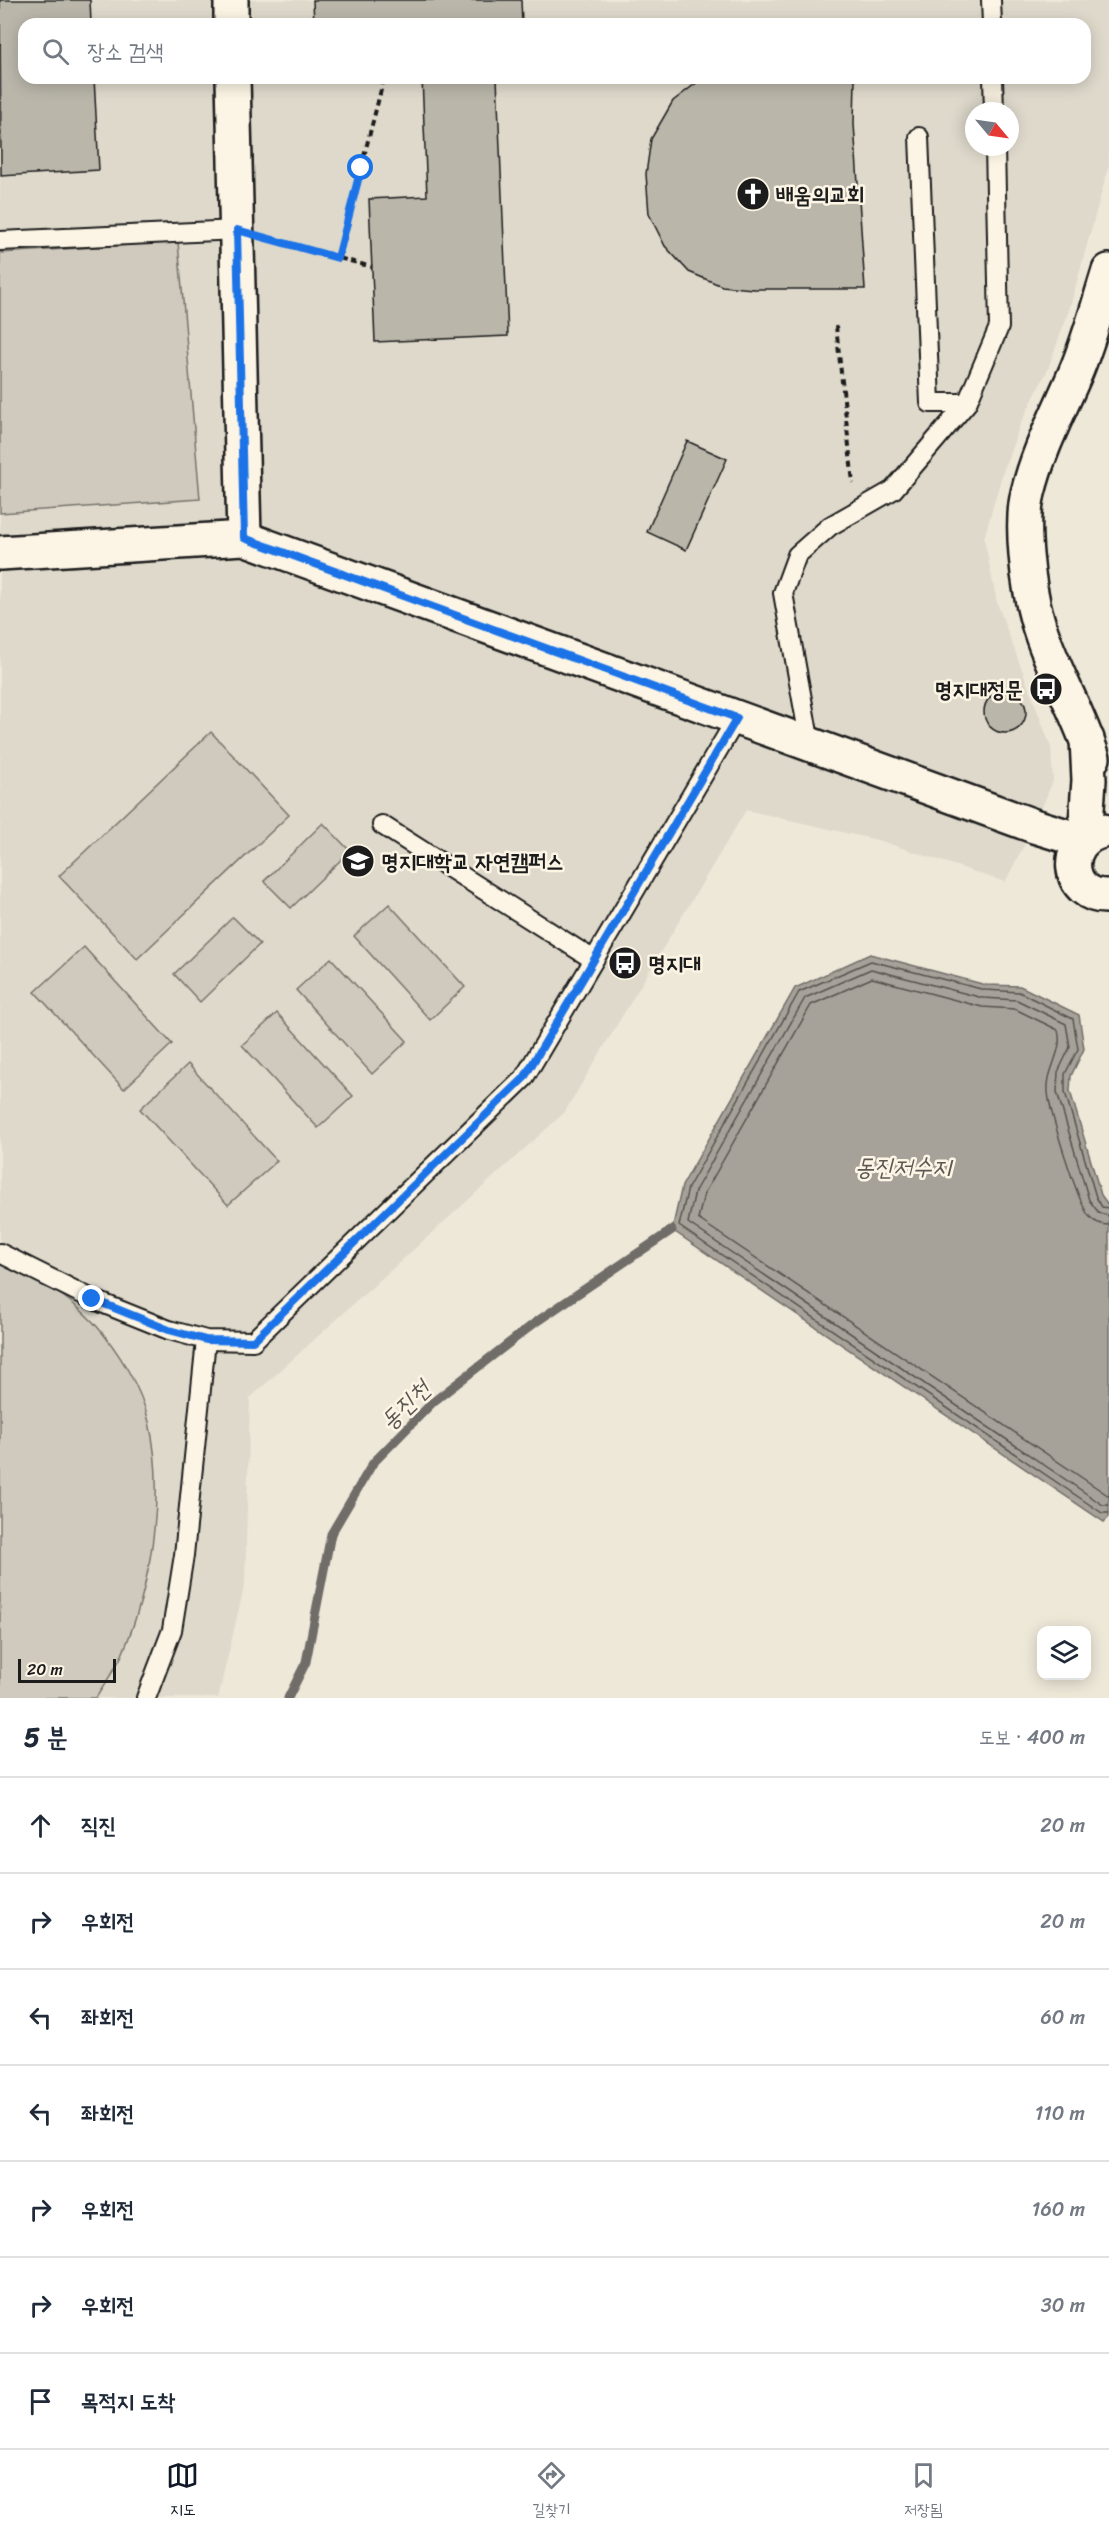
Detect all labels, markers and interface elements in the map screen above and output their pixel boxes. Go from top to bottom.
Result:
search box [18,18,1091,84]
text: 장소 검색 [87,32,164,71]
icon: search [39,35,72,68]
north arrow [965,102,1019,156]
route start [347,154,373,180]
place label: 배움의교회 [776,175,865,214]
church icon: 배움의교회 [735,176,771,212]
place label: 명지대정문 [934,670,1023,709]
bus stop icon: 명지대정문 [1028,671,1064,707]
place label: 명지대학교 자연캠퍼스 [381,842,564,881]
school or university icon: 명지대학교 자연캠퍼스 [340,843,376,879]
place label: 명지대 [648,944,701,983]
bus stop icon: 명지대 [607,945,643,981]
water label: 동진저수지 [855,1146,954,1188]
route end [78,1285,104,1311]
water label: 동진천 [370,1368,442,1440]
map controls [1037,1626,1091,1680]
button: layers [1037,1626,1091,1680]
text: 20 m [27,1655,63,1684]
scale bar [18,1656,116,1684]
text: 5 분 [24,1714,68,1760]
text: 도보 · 400 m [979,1720,1085,1755]
text: 직진 [81,1806,116,1845]
text: 20 m [1040,1808,1085,1843]
icon: ahead [24,1809,57,1842]
text: 우회전 [81,1902,134,1941]
text: 20 m [1040,1904,1085,1939]
icon: right [24,1905,57,1938]
text: 좌회전 [81,1998,134,2037]
text: 60 m [1040,2000,1085,2035]
icon: left [24,2001,57,2034]
text: 좌회전 [81,2094,134,2133]
text: 110 m [1035,2096,1085,2131]
icon: left [24,2097,57,2130]
text: 우회전 [81,2190,134,2229]
text: 160 m [1032,2192,1085,2227]
icon: right [24,2193,57,2226]
text: 우회전 [81,2286,134,2325]
text: 30 m [1041,2288,1085,2323]
icon: right [24,2289,57,2322]
text: 목적지 도착 [81,2382,175,2421]
icon: arrive [24,2385,57,2418]
tab: 지도 [166,2459,199,2524]
tab: 길찾기 [532,2459,571,2524]
tab: 저장됨 [904,2459,943,2524]

